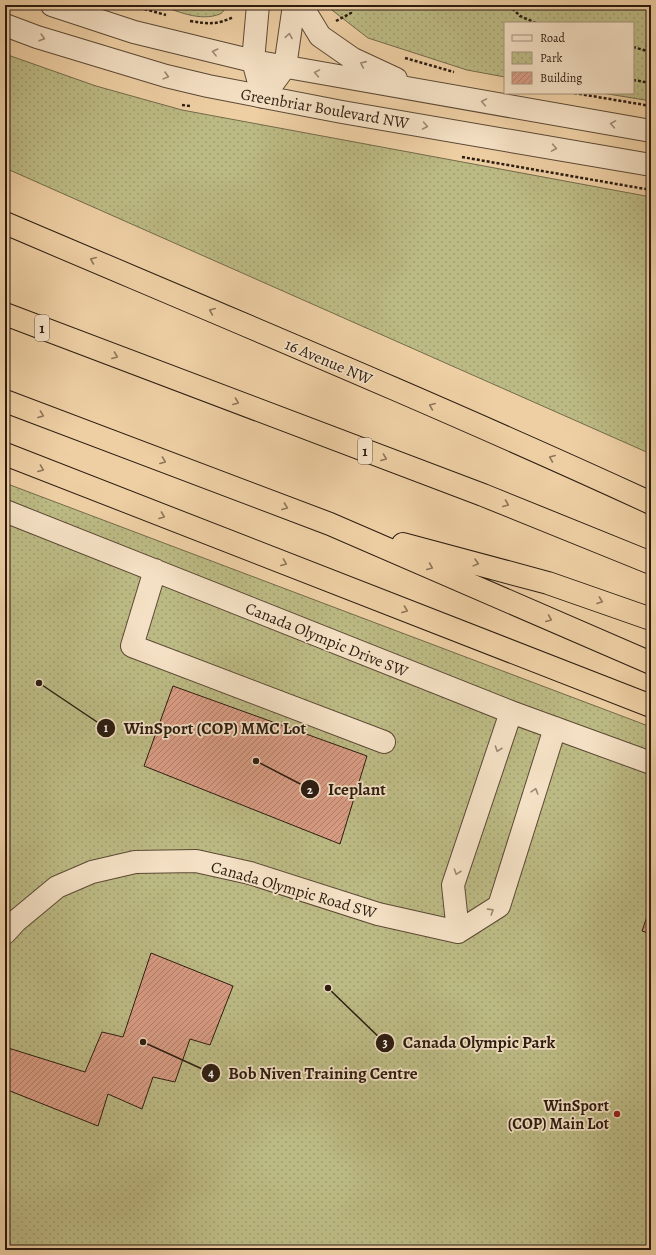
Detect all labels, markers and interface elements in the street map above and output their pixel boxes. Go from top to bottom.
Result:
legend [504,22,634,94]
text: Road [540,30,566,46]
one-way arrow [284,33,293,39]
one-way arrow [38,34,45,42]
one-way arrow [212,48,219,57]
text: Park [540,50,563,66]
one-way arrow [360,61,368,69]
one-way arrow [314,69,320,78]
text: Building [540,70,582,86]
one-way arrow [163,71,169,79]
street label: Greenbriar Boulevard NW [239,83,411,135]
one-way arrow [481,98,488,107]
one-way arrow [609,120,616,129]
one-way arrow [422,121,429,130]
one-way arrow [550,144,557,152]
one-way arrow [89,257,97,265]
one-way arrow [209,308,217,316]
road number: 1 [35,315,49,341]
street label: 16 Avenue NW [281,334,376,390]
one-way arrow [111,351,118,359]
one-way arrow [233,397,240,405]
one-way arrow [429,403,436,411]
one-way arrow [38,410,45,418]
road number: 1 [358,438,372,464]
one-way arrow [381,453,388,461]
one-way arrow [548,455,556,463]
one-way arrow [160,456,167,464]
one-way arrow [38,464,45,472]
one-way arrow [502,500,509,508]
one-way arrow [281,502,288,511]
one-way arrow [159,511,166,519]
one-way arrow [280,558,287,566]
one-way arrow [472,558,479,567]
one-way arrow [426,563,433,571]
one-way arrow [597,596,604,605]
street label: Canada Olympic Drive SW [242,597,411,683]
one-way arrow [400,605,408,613]
one-way arrow [545,614,553,622]
callout: WinSport (COP) MMC Lot [96,714,314,743]
text: WinSport (COP) MMC Lot [123,717,307,740]
text: 1 [104,720,109,736]
one-way arrow [494,745,503,752]
callout: Iceplant [300,775,394,804]
text: Iceplant [328,778,386,801]
text: 2 [307,782,313,798]
one-way arrow [530,788,539,795]
street label: Canada Olympic Road SW [208,856,379,924]
one-way arrow [453,869,462,876]
one-way arrow [487,909,494,916]
callout: Canada Olympic Park [375,1028,563,1057]
text: Canada Olympic Park [403,1031,555,1054]
text: 3 [382,1035,388,1051]
callout: Bob Niven Training Centre [201,1058,426,1087]
text: Bob Niven Training Centre [228,1062,418,1085]
text: 4 [208,1065,214,1081]
place label: WinSport (COP) Main Lot [508,1095,610,1135]
marker: WinSport (COP) Main Lot [612,1109,622,1119]

